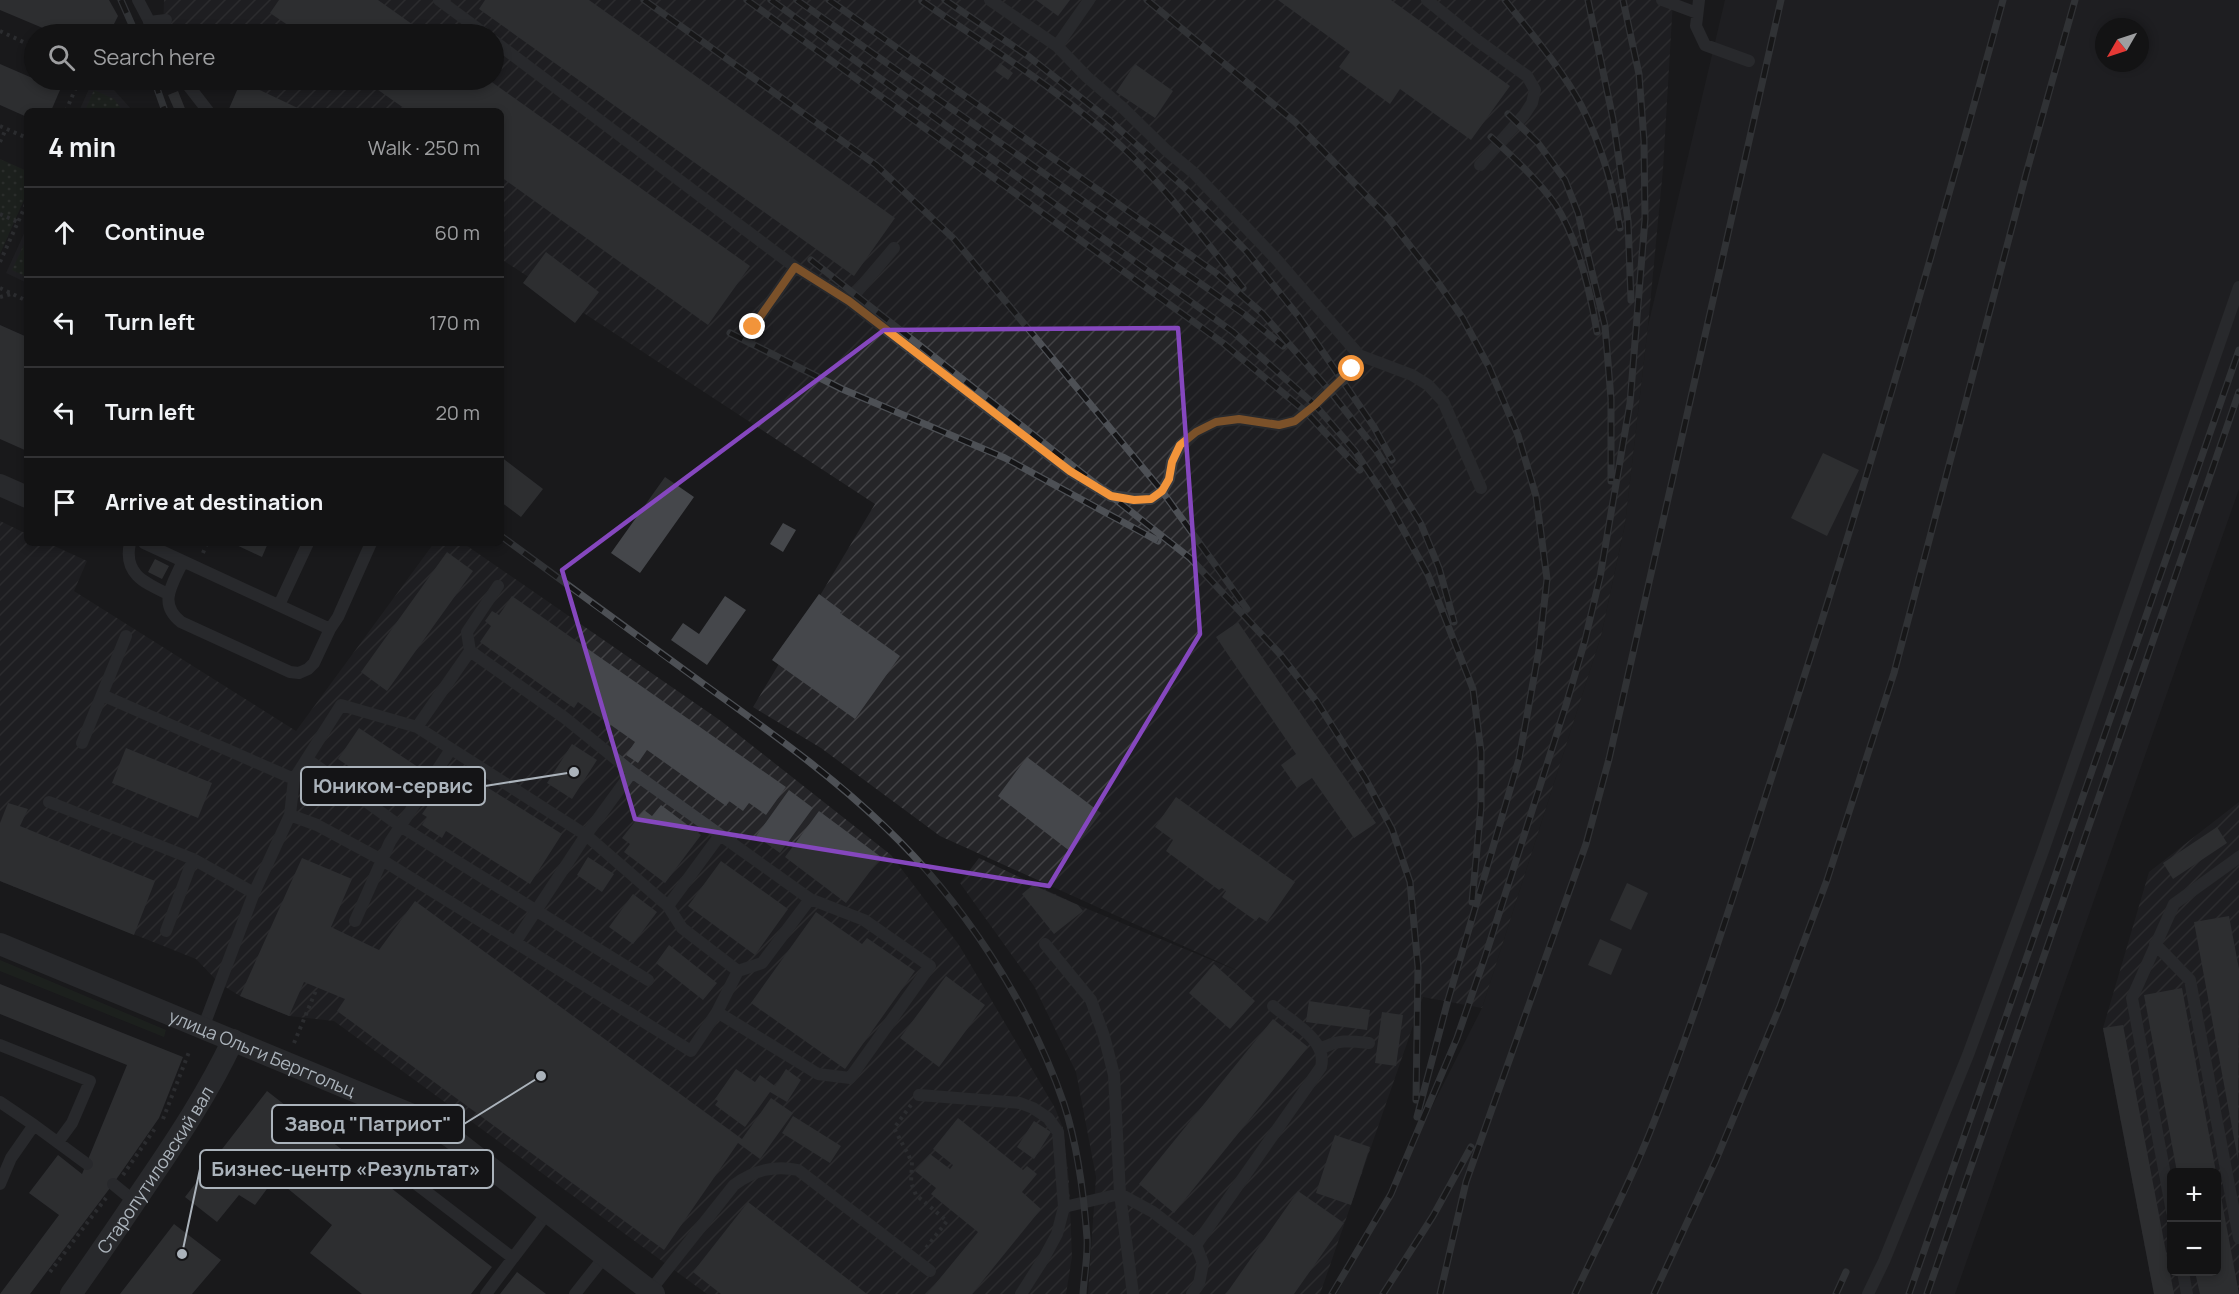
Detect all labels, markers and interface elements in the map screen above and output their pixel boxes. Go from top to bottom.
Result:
north arrow [2095,18,2149,72]
search box [24,24,504,90]
icon: search [45,41,78,74]
text: Search here [93,42,215,72]
text: 4 min [48,129,116,165]
text: Walk · 250 m [368,134,480,161]
icon: ahead [48,216,81,249]
text: Continue [105,217,205,247]
text: 60 m [434,219,480,246]
icon: left [48,306,81,339]
text: Turn left [105,307,195,337]
text: 170 m [429,309,480,336]
route end [739,313,765,339]
route start [1338,355,1364,381]
icon: left [48,396,81,429]
text: Turn left [105,397,195,427]
text: 20 m [435,399,480,426]
icon: arrive [48,486,81,519]
text: Arrive at destination [105,487,323,517]
callout: Юником-сервис [301,767,485,805]
text: Юником-сервис [313,772,473,799]
street label: улица Ольги Берггольц [165,1003,359,1102]
street label: Старопутиловский вал [91,1082,219,1258]
callout: Завод "Патриот" [272,1105,464,1143]
text: Завод "Патриот" [284,1110,452,1137]
callout: Бизнес-центр «Результат» [200,1150,493,1188]
text: Бизнес-центр «Результат» [211,1155,481,1182]
map controls [2167,1168,2221,1276]
button: + [2167,1168,2221,1222]
button: − [2167,1222,2221,1276]

